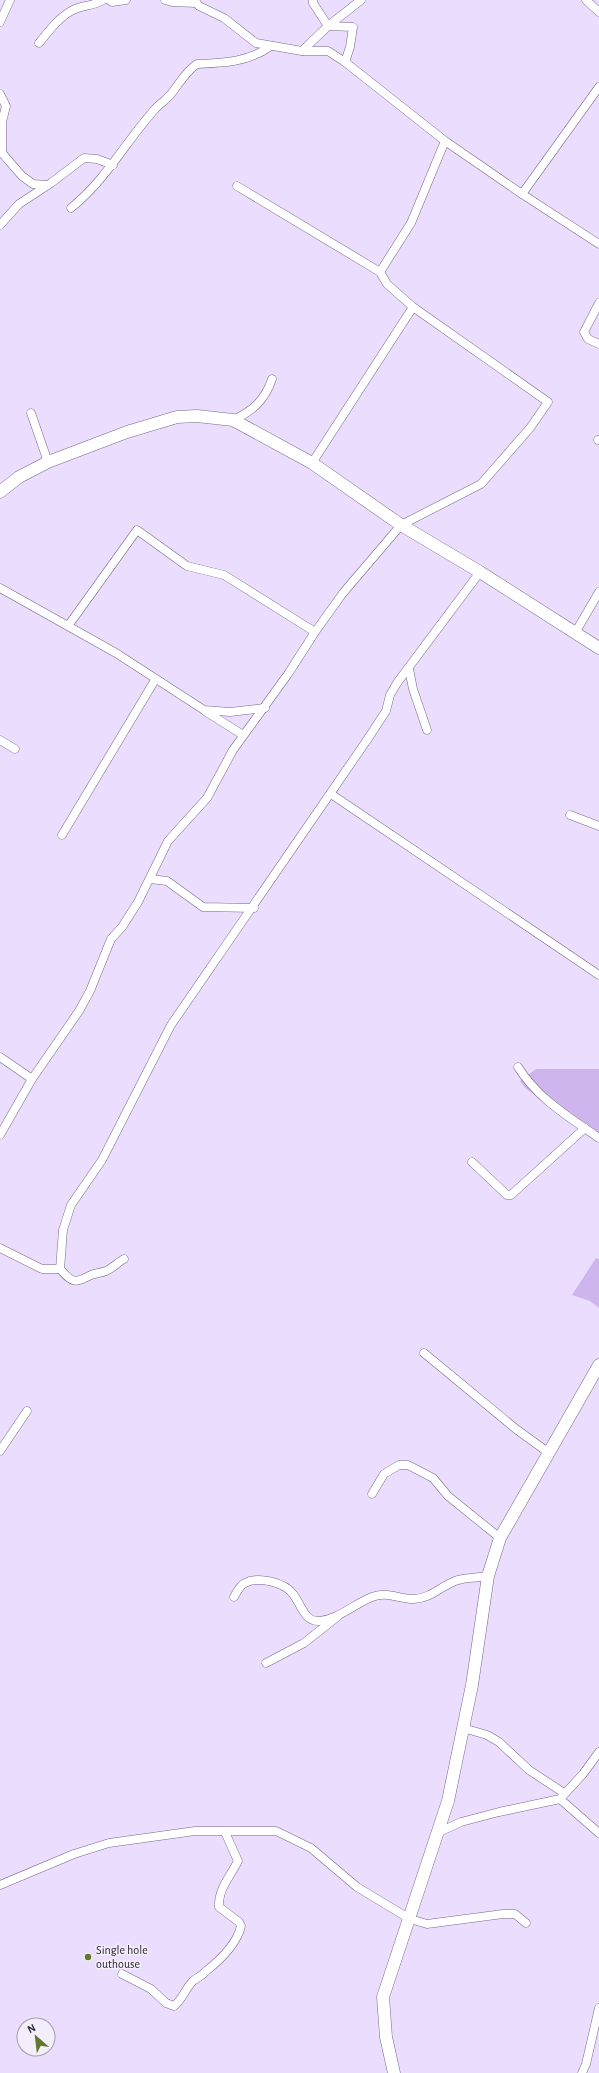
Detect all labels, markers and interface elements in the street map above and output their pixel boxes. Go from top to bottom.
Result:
place label: Single hole outhouse [96,1944,148,1970]
marker: Single hole outhouse [83,1952,93,1962]
north arrow [16,2017,56,2057]
text: N [26,2022,38,2035]

